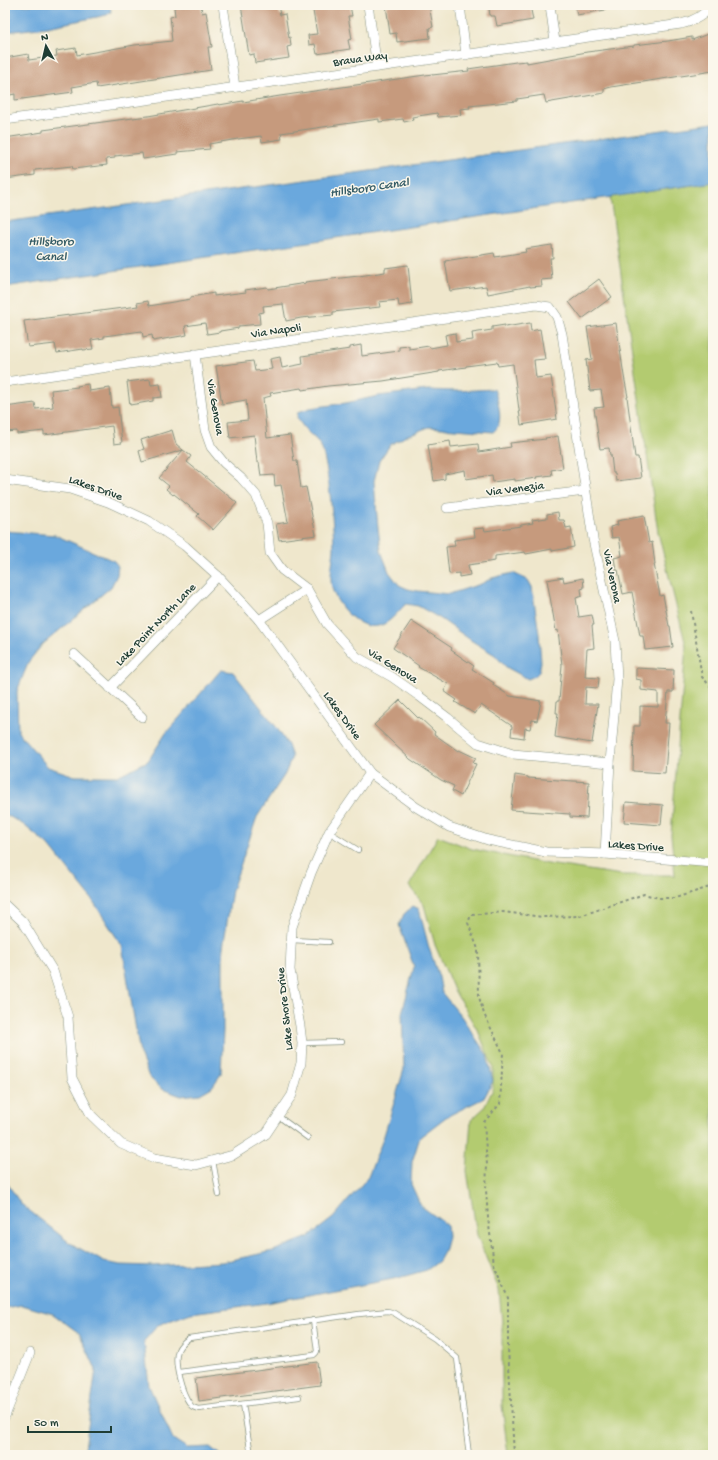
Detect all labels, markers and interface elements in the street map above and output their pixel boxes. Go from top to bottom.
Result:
north arrow [26,26,66,66]
text: N [40,32,49,45]
street label: Brava Way [331,49,388,71]
water label: Hillsboro Canal [329,175,411,201]
water label: Hillsboro Canal [28,235,75,265]
street label: Via Napoli [249,321,303,343]
street label: Via Genova [202,377,226,437]
street label: Lakes Drive [67,473,125,505]
street label: Via Venezia [485,479,545,501]
street label: Via Verona [598,547,624,605]
street label: Lake Point North Lane [113,580,200,670]
street label: Via Genova [363,645,420,688]
street label: Lakes Drive [319,689,364,744]
street label: Lakes Drive [607,838,665,856]
street label: Lake Shore Drive [275,966,297,1051]
scale bar [28,1408,111,1434]
text: 50 m [34,1417,59,1431]

